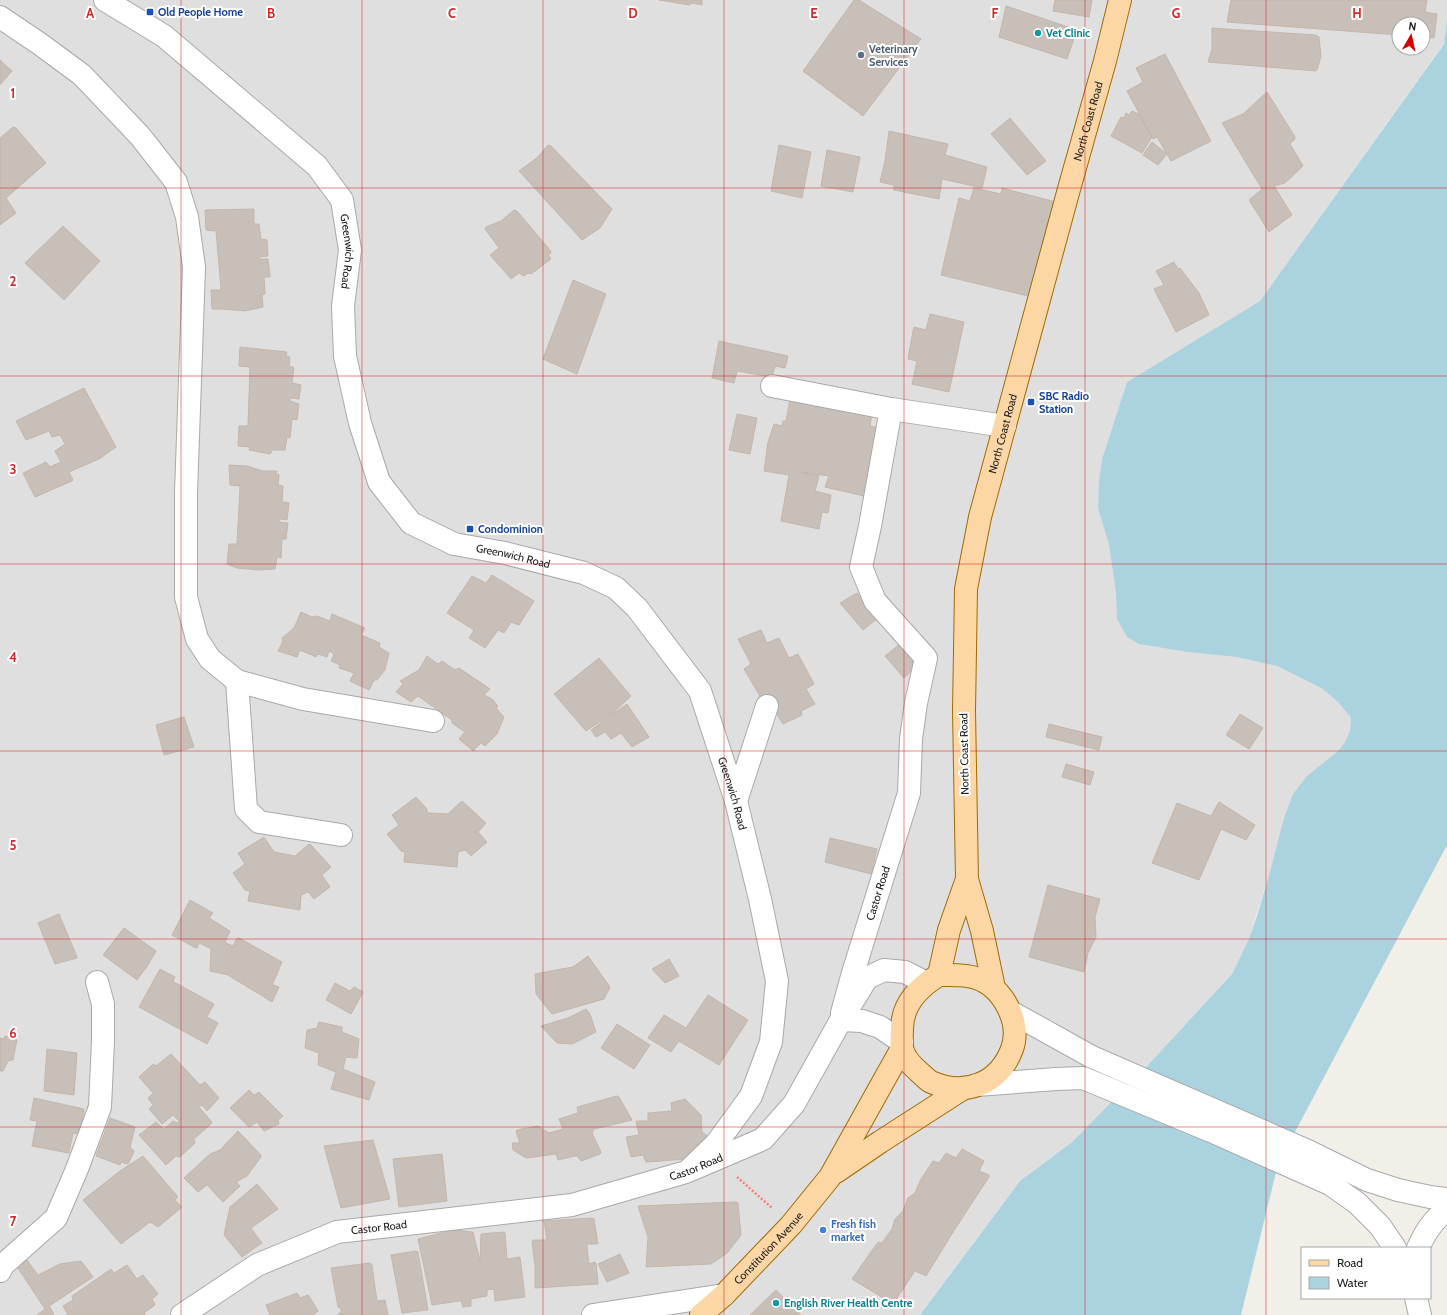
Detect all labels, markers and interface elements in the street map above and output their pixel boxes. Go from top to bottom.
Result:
text: A [86,5,95,21]
place label: Old People Home [158,5,243,19]
text: B [267,5,275,21]
text: C [448,5,456,21]
text: D [628,5,638,21]
text: E [810,5,818,21]
text: F [992,5,999,21]
text: G [1172,5,1181,21]
text: H [1352,5,1362,21]
marker: Old People Home [145,7,155,17]
north arrow [1391,16,1431,56]
text: N [1408,19,1418,34]
place label: Vet Clinic [1046,26,1090,40]
marker: Vet Clinic [1033,28,1043,38]
place label: Veterinary Services [869,42,918,69]
marker: Veterinary Services [856,50,866,60]
street label: North Coast Road [1070,80,1106,163]
text: 1 [11,85,15,101]
street label: Greenwich Road [337,213,357,290]
text: 2 [10,273,17,289]
place label: SBC Radio Station [1039,389,1089,416]
street label: North Coast Road [985,392,1020,475]
marker: SBC Radio Station [1026,397,1036,407]
text: 3 [9,461,17,477]
place label: Condominion [478,522,543,536]
marker: Condominion [465,524,475,534]
street label: Greenwich Road [475,541,552,571]
text: 4 [9,649,17,665]
street label: North Coast Road [956,713,972,795]
street label: Greenwich Road [715,755,750,831]
text: 5 [10,837,17,853]
street label: Castor Road [863,864,893,922]
text: 6 [9,1025,17,1041]
street label: Castor Road [668,1150,725,1183]
street label: Constitution Avenue [731,1209,806,1287]
text: 7 [10,1213,17,1229]
street label: Castor Road [350,1217,408,1237]
place label: Fresh fish market [831,1217,876,1244]
marker: Fresh fish market [818,1225,828,1235]
legend [1301,1247,1431,1299]
text: Road [1337,1255,1363,1270]
text: Water [1337,1275,1368,1290]
place label: English River Health Centre [784,1296,913,1310]
marker: English River Health Centre [771,1298,781,1308]

